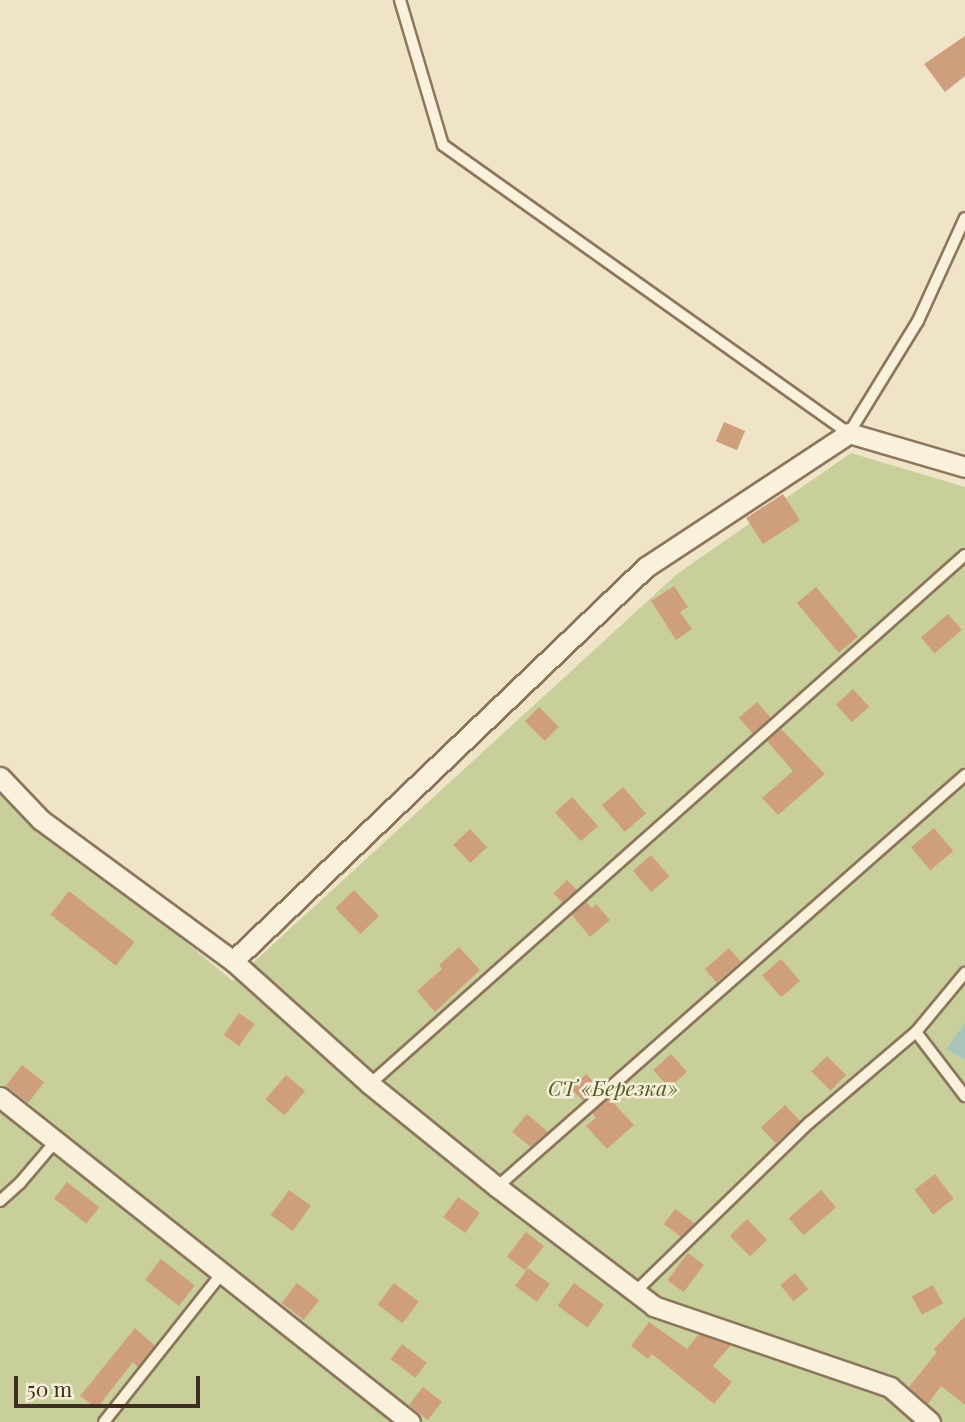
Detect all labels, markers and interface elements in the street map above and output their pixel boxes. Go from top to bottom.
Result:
park label: СТ «Березка» [548,1074,678,1100]
scale bar [18,1362,203,1406]
text: 50 m [27,1374,72,1402]

